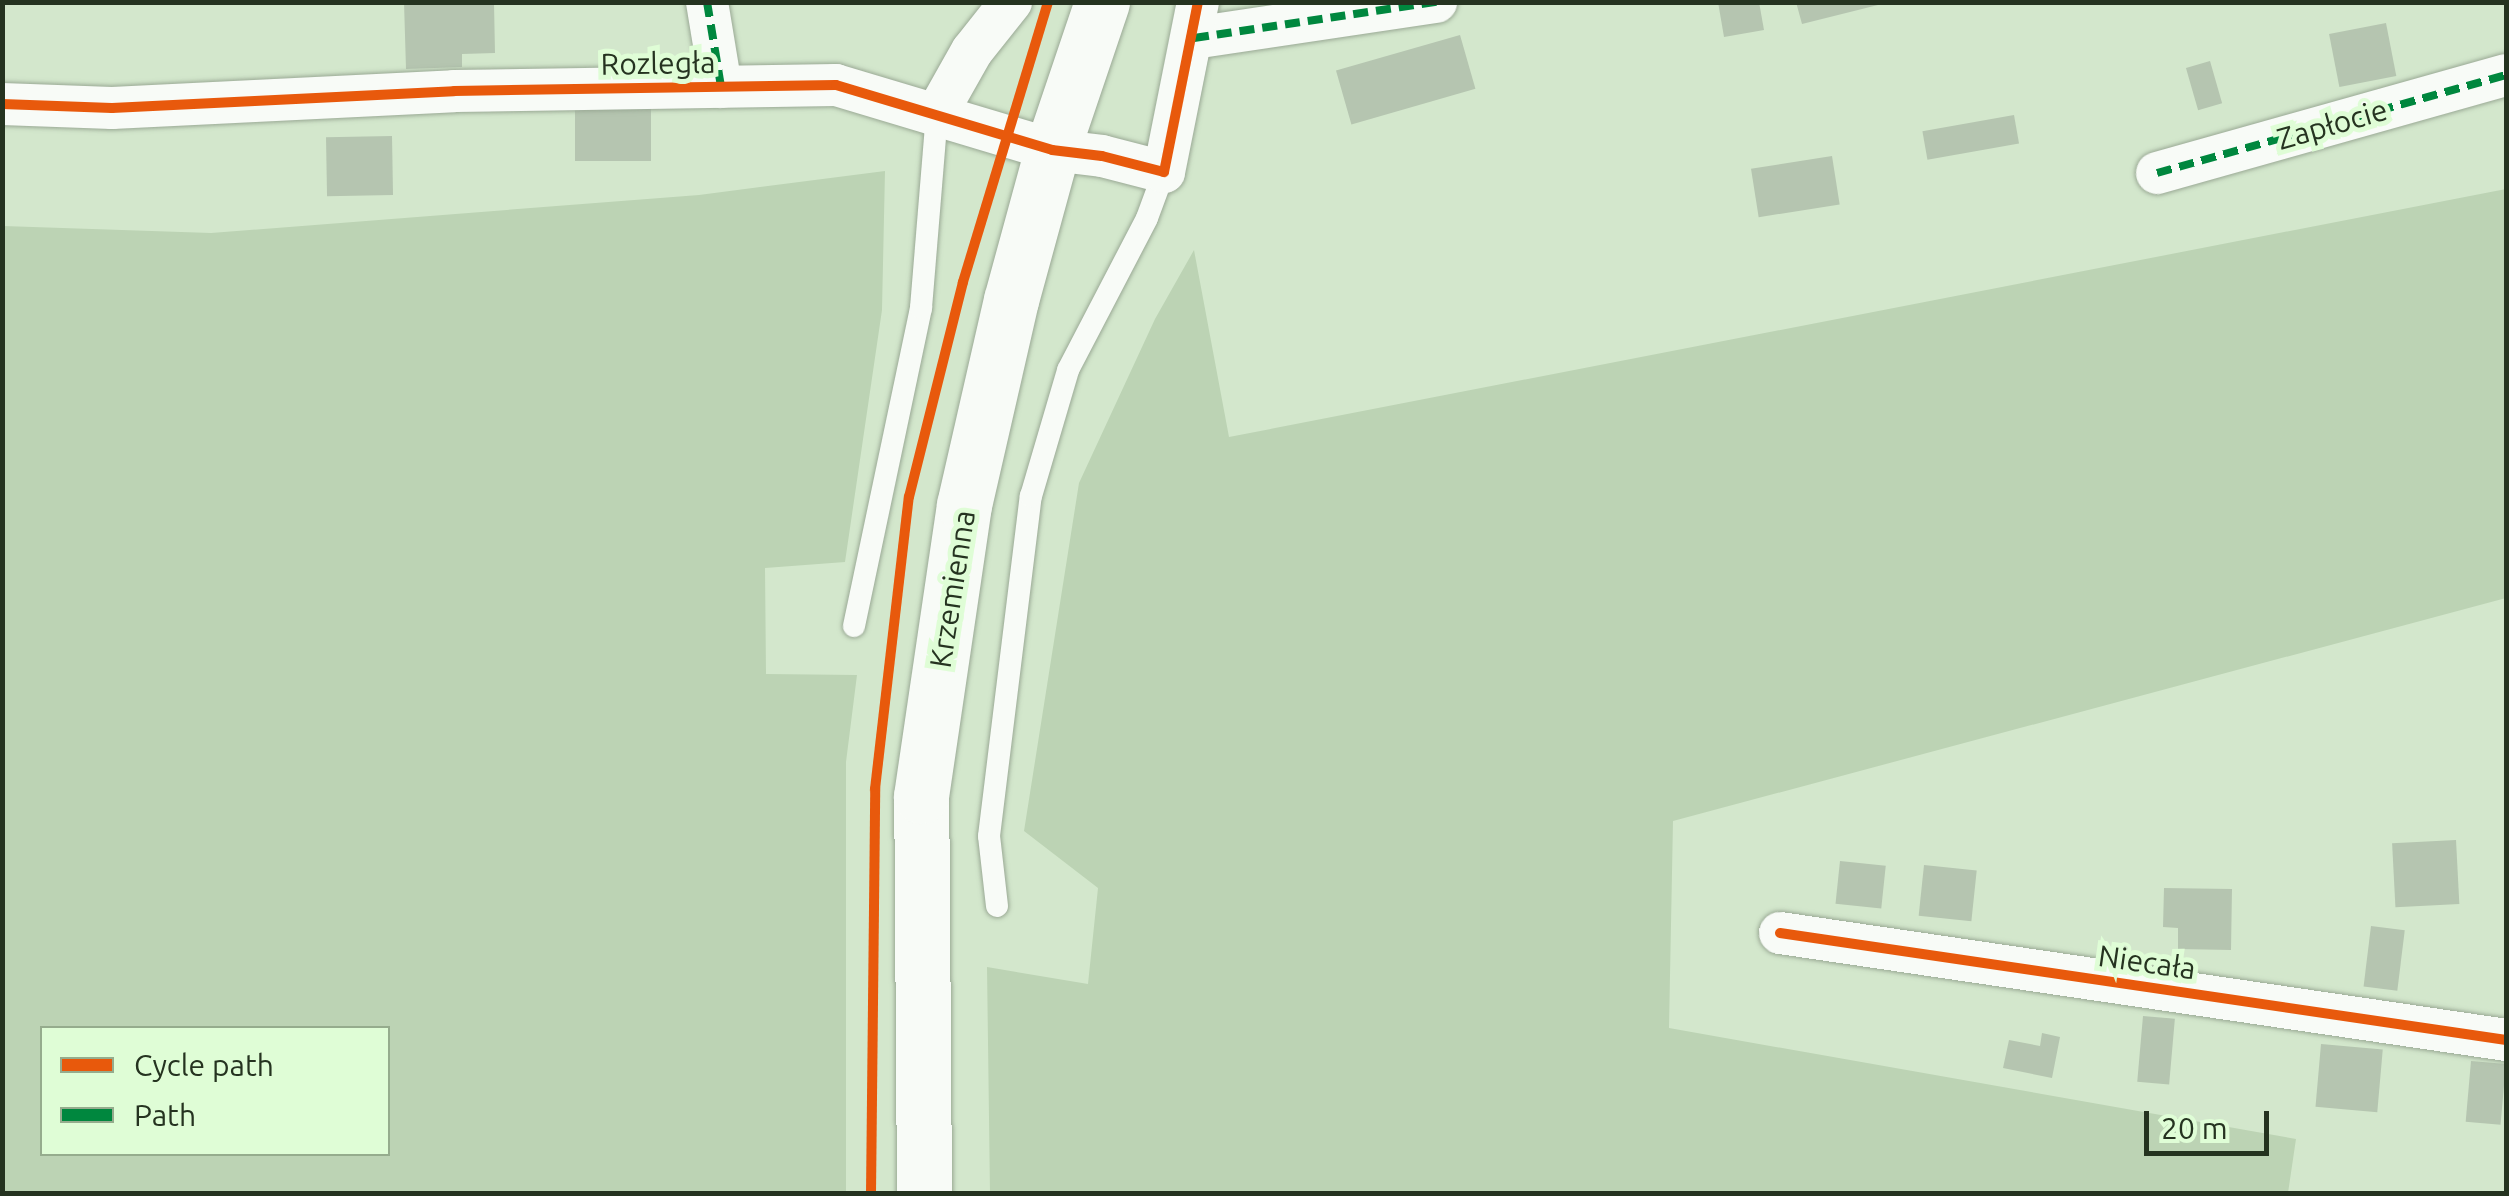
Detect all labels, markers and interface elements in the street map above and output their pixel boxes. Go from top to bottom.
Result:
street label: Rozległa [600,44,716,82]
street label: Zapłocie [2273,91,2391,157]
street label: Krzemienna [922,508,982,670]
street label: Niecała [2096,937,2198,987]
legend [40,1026,390,1156]
text: Cycle path [134,1048,274,1082]
scale bar [2149,1091,2274,1153]
text: Path [134,1098,196,1132]
text: 20 m [2161,1111,2228,1145]

